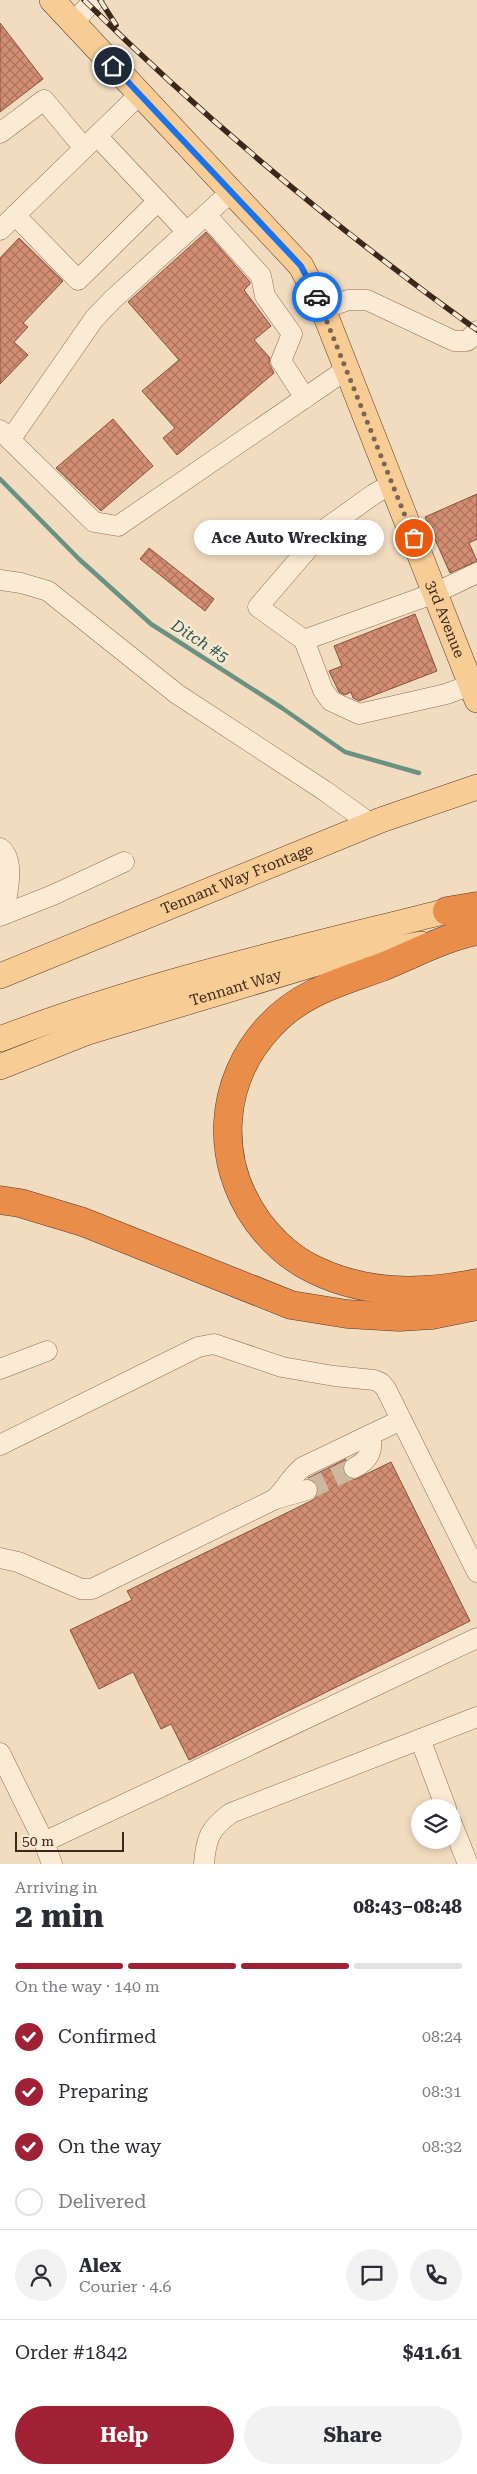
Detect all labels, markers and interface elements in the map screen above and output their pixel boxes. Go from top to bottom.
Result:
pin [92,45,134,87]
icon: home [99,52,127,80]
courier [292,272,342,322]
icon: car [303,283,331,311]
pin [393,517,435,559]
callout: Ace Auto Wrecking [194,520,384,556]
icon: bag [400,524,428,552]
text: Ace Auto Wrecking [211,528,367,547]
street label: 3rd Avenue [422,578,468,660]
water label: Ditch #5 [167,615,232,666]
street label: Tennant Way Frontage [158,840,316,918]
street label: Tennant Way [188,965,284,1010]
map controls [411,1799,461,1849]
button: layers [411,1799,461,1849]
scale bar [15,1829,124,1852]
text: 50 m [22,1833,54,1849]
text: Arriving in [15,1878,98,1897]
text: 08:43–08:48 [353,1895,462,1918]
text: 2 min [15,1897,104,1935]
text: On the way · 140 m [15,1977,160,1996]
icon: check [15,2023,43,2051]
text: Confirmed [58,2025,156,2048]
text: 08:24 [422,2027,462,2046]
icon: check [15,2078,43,2106]
text: Preparing [58,2080,148,2103]
text: 08:31 [422,2082,462,2101]
icon: check [15,2133,43,2161]
text: On the way [58,2135,161,2158]
text: 08:32 [422,2137,462,2156]
text: Delivered [58,2190,146,2213]
button: person [15,2249,67,2301]
button: chat [346,2249,398,2301]
button: phone [410,2249,462,2301]
text: Alex [79,2254,121,2277]
text: Courier · 4.6 [79,2277,172,2296]
text: Order #1842 [15,2341,127,2364]
text: $41.61 [403,2341,462,2364]
button: Help [15,2406,234,2464]
button: Share [244,2406,462,2464]

